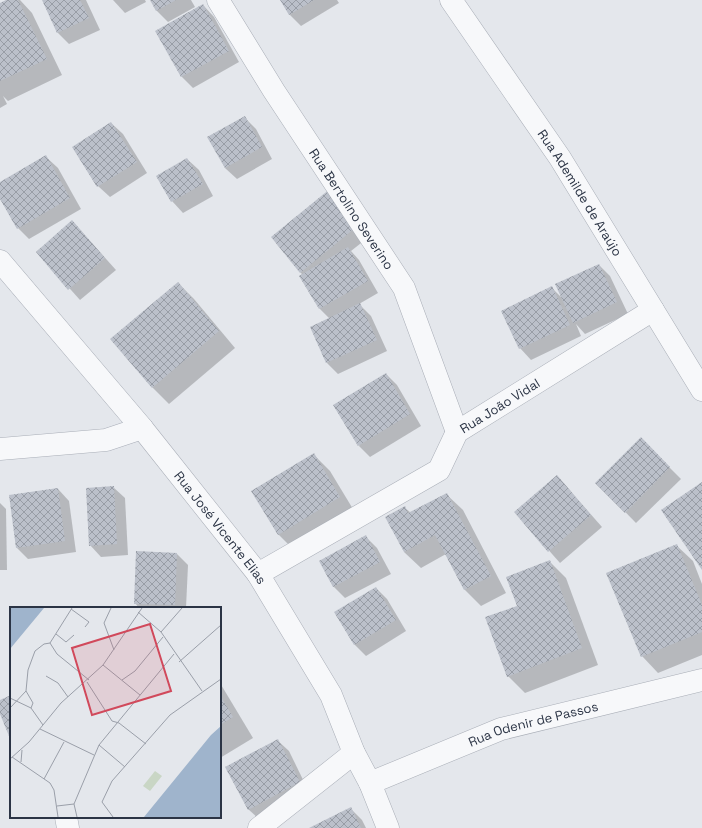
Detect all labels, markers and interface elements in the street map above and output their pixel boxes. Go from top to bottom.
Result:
street label: Rua Ademilde de Araújo [534,126,626,259]
street label: Rua Bertolino Severino [305,145,397,273]
street label: Rua João Vidal [457,375,543,437]
street label: Rua José Vicente Elias [170,468,270,587]
inset map [10,607,221,818]
street label: Rua Odenir de Passos [466,698,600,751]

